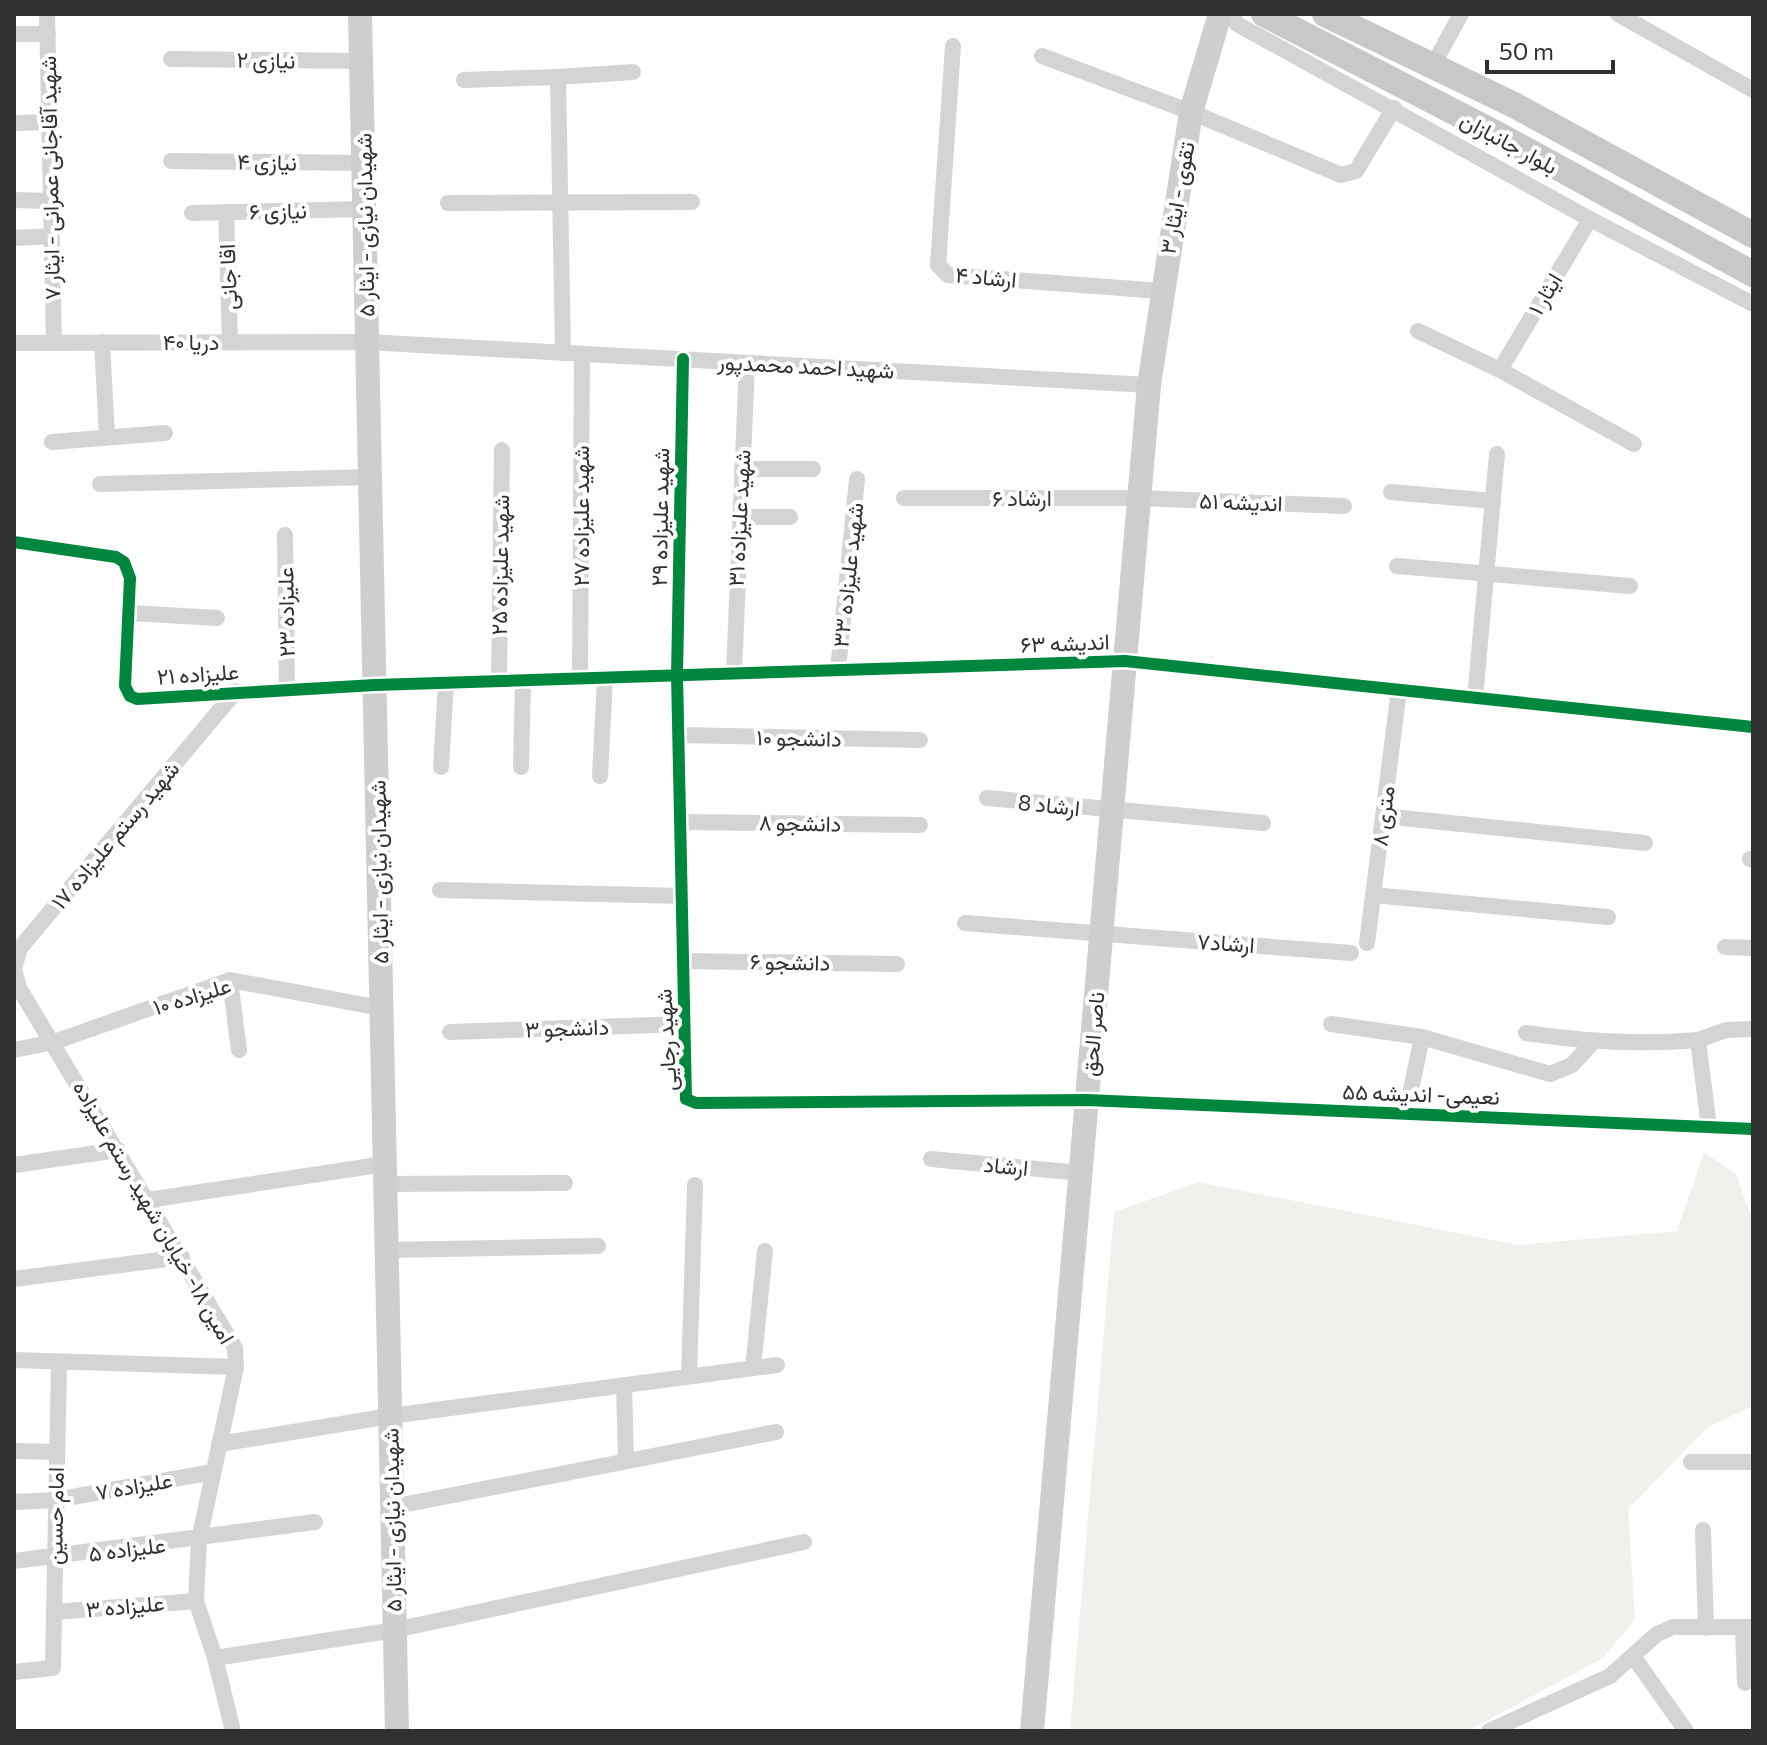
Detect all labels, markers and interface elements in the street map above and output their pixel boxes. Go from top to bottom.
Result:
scale bar [1487,24,1613,74]
text: 50 m [1499,36,1554,65]
street label: نیازی ۲ [236,45,296,75]
street label: شهید آقاجانی عمرانی - ایثار ۷ [34,56,66,300]
street label: بلوار جانبازان [1456,106,1562,180]
street label: شهیدان نیازی - ایثار ۵ [349,133,381,317]
street label: تقوی - ایثار ۳ [1153,140,1201,256]
street label: نیازی ۴ [237,147,297,177]
street label: نیازی ۶ [249,196,307,226]
street label: اقا جانی [213,243,243,311]
street label: ارشاد ۴ [954,260,1018,294]
street label: ایثار ۱ [1522,268,1568,320]
street label: دریا ۴۰ [163,328,219,356]
street label: شهید احمد محمدپور [716,347,895,386]
street label: شهید علیزاده ۲۷ [567,446,595,586]
street label: شهید علیزاده ۲۹ [645,447,675,587]
street label: شهید علیزاده ۳۱ [721,449,757,587]
street label: ارشاد ۶ [992,484,1052,512]
street label: اندیشه ۵۱ [1199,487,1283,516]
street label: شهید علیزاده ۲۵ [485,494,515,636]
street label: شهید علیزاده ۳۳ [826,501,870,649]
street label: علیزاده ۲۳ [271,567,301,657]
street label: اندیشه ۶۳ [1020,627,1110,658]
street label: علیزاده ۲۱ [156,657,240,691]
street label: دانشجو ۱۰ [756,723,842,753]
street label: ۱۷ شهید رستم علیزاده [45,755,186,916]
street label: شهیدان نیازی - ایثار ۵ [363,780,395,964]
street label: ۸ متری [1365,784,1401,848]
street label: ارشاد 8 [1017,788,1081,822]
street label: دانشجو ۸ [759,808,841,838]
street label: ارشاد۷ [1196,927,1256,959]
street label: دانشجو ۶ [750,947,830,977]
street label: علیزاده ۱۰ [150,971,234,1021]
street label: شهید رجایی [649,988,683,1092]
street label: ناصر الحق [1075,991,1111,1077]
street label: دانشجو ۳ [525,1013,609,1043]
street label: امین ۱۸- خيابان شهيد رستم عليزاده [66,1075,241,1349]
street label: نعیمی- اندیشه ۵۵ [1342,1077,1500,1111]
street label: ارشاد [983,1150,1029,1182]
street label: شهیدان نیازی - ایثار ۵ [376,1428,408,1612]
street label: علیزاده ۷ [94,1466,174,1506]
street label: امام حسین [40,1467,71,1565]
street label: علیزاده ۵ [87,1530,167,1568]
street label: علیزاده ۳ [85,1589,165,1623]

